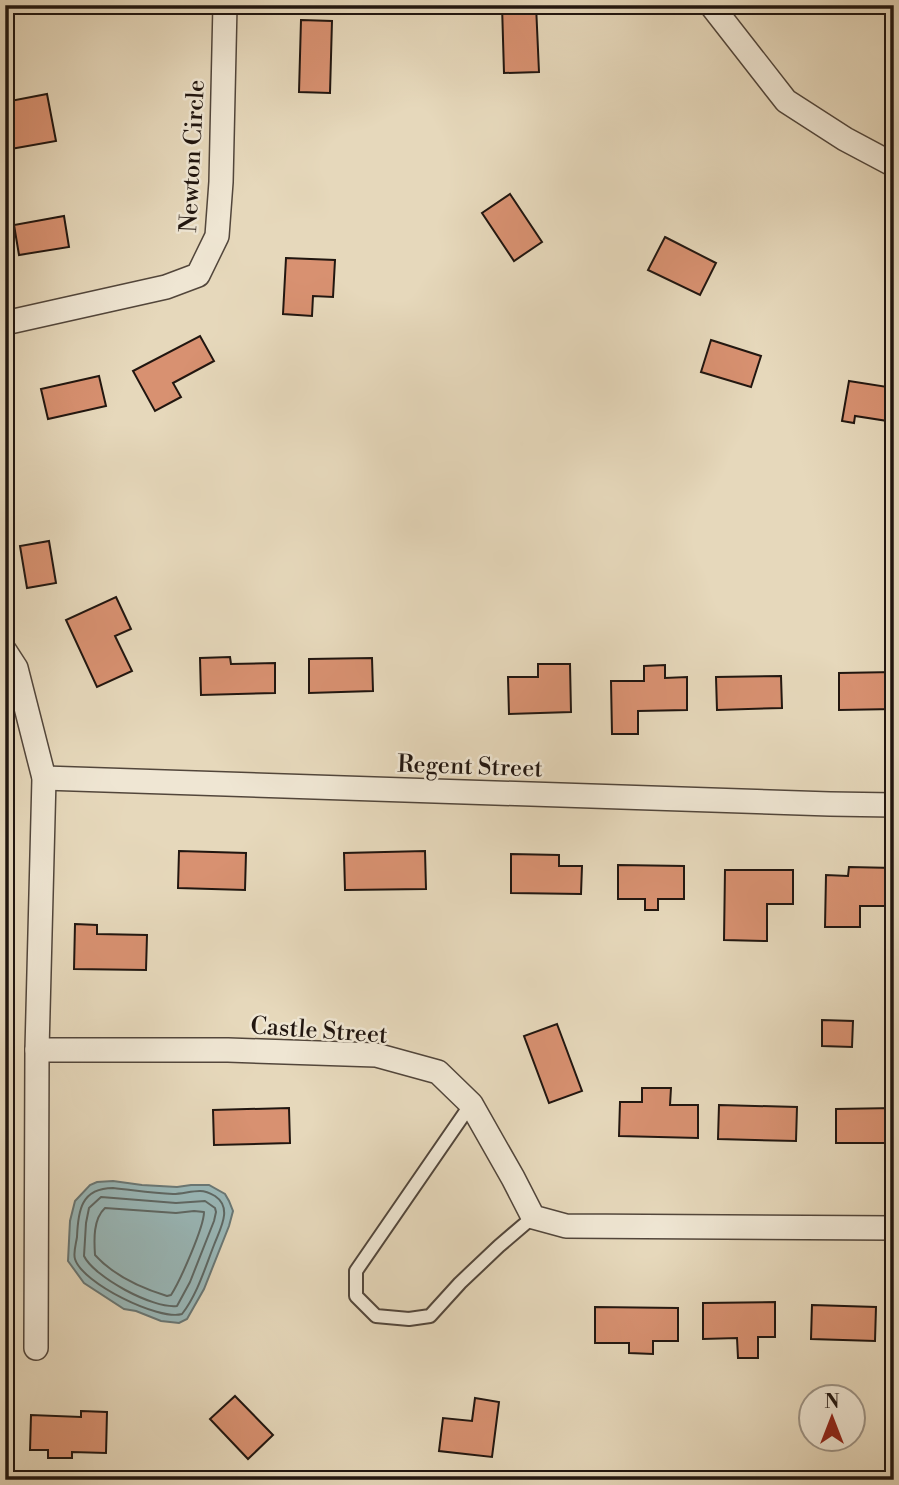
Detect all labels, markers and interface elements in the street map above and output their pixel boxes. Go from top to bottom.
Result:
street label: Newton Circle [174,79,212,233]
street label: Regent Street [397,749,544,785]
street label: Castle Street [249,1011,389,1051]
north arrow [797,1384,867,1454]
text: N [824,1390,840,1414]

